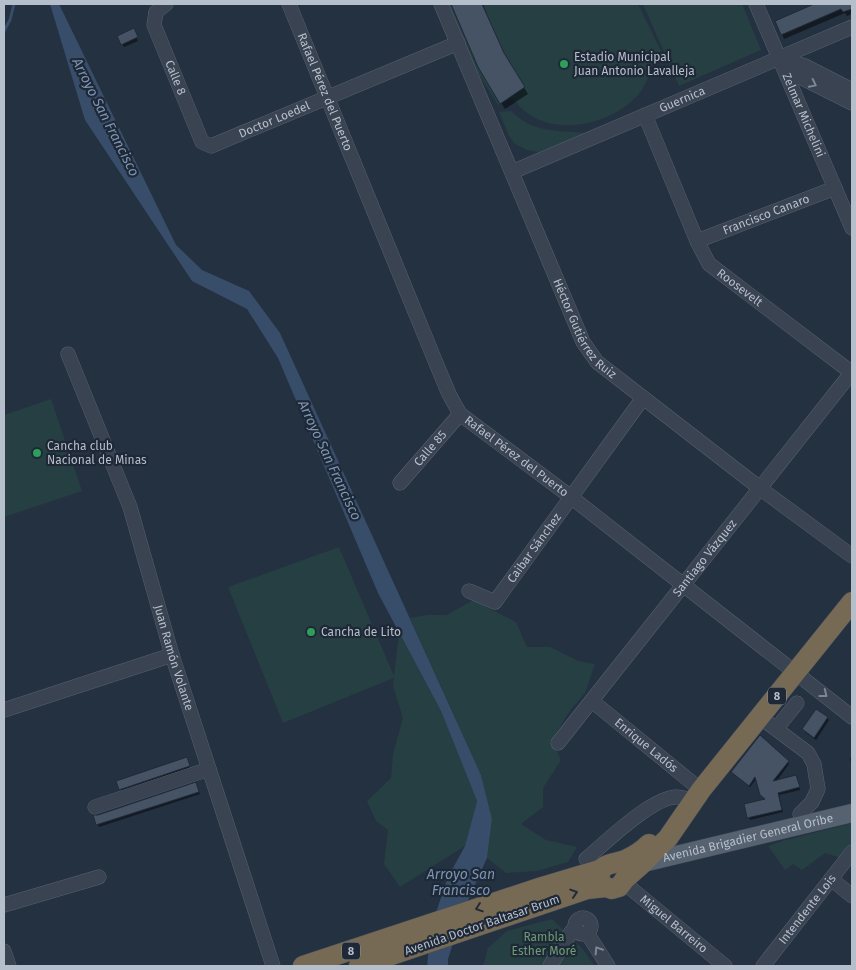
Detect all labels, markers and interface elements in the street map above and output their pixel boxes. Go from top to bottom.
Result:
street label: Rafael Pérez del Puerto [295,31,355,153]
place label: Estadio Municipal Juan Antonio Lavalleja [574,50,695,78]
water label: Arroyo San Francisco [68,54,143,179]
street label: Calle 8 [162,58,189,97]
marker: Estadio Municipal Juan Antonio Lavalleja [558,58,570,70]
street label: Zelmar Michelini [779,71,828,159]
one-way arrow [808,78,817,88]
street label: Guernica [657,84,707,115]
street label: Doctor Loedel [236,98,312,141]
street label: Francisco Canaro [721,191,811,237]
street label: Roosevelt [714,266,766,310]
street label: Héctor Gutiérrez Ruiz [550,276,619,381]
water label: Arroyo San Francisco [294,397,365,523]
street label: Rafael Pérez del Puerto [462,413,571,500]
street label: Calle 85 [411,428,449,469]
place label: Cancha club Nacional de Minas [47,439,147,467]
marker: Cancha club Nacional de Minas [31,447,43,459]
street label: Caibar Sánchez [504,510,564,585]
street label: Santiago Vázquez [670,517,739,599]
street label: Juan Ramón Volante [151,603,197,712]
place label: Cancha de Lito [321,625,401,639]
marker: Cancha de Lito [305,626,317,638]
road number: 8 [768,688,786,704]
one-way arrow [818,689,827,697]
street label: Enrique Ladós [612,715,681,775]
street label: Avenida Brigadier General Oribe [662,811,835,865]
water label: Arroyo San Francisco [426,866,495,899]
street label: Intendente Lois [776,871,839,947]
one-way arrow [570,889,578,899]
street label: Avenida Doctor Baltasar Brum [403,892,561,958]
street label: Miguel Barreiro [637,892,710,956]
one-way arrow [475,902,484,912]
park label: Rambla Esther Moré [512,930,576,958]
road number: 8 [342,942,360,959]
one-way arrow [594,946,604,955]

